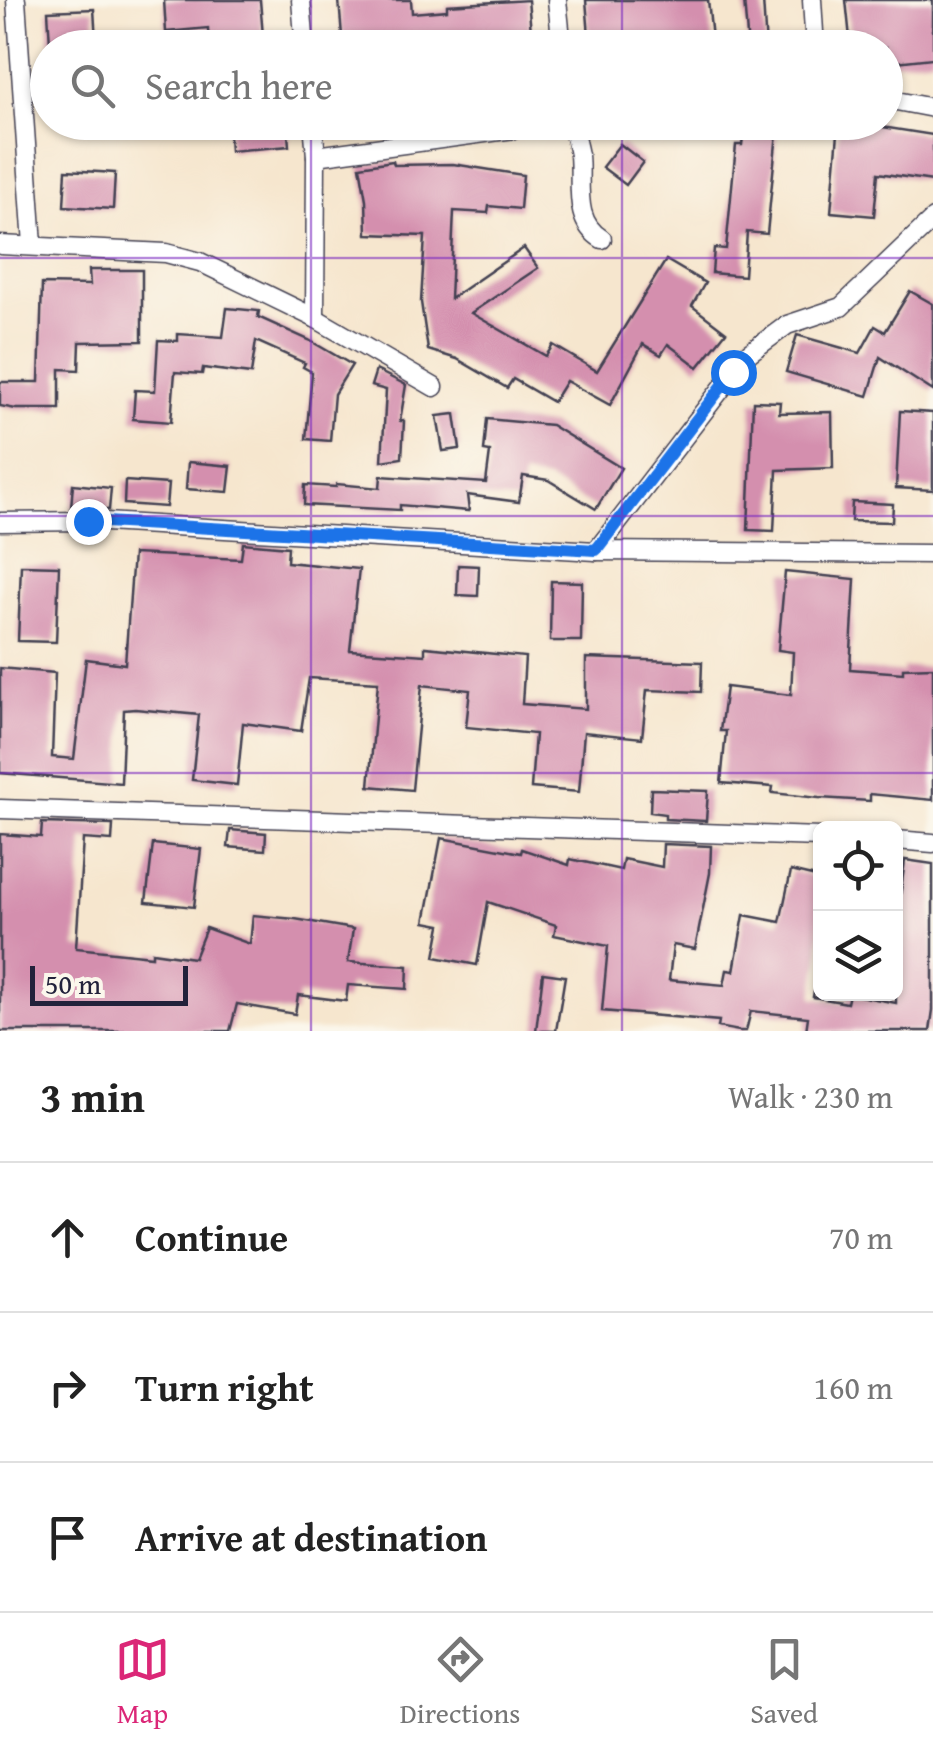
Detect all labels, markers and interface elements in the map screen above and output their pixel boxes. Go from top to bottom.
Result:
search box [30,30,903,140]
text: Search here [145,57,333,113]
icon: search [65,58,120,113]
route start [711,350,757,396]
route end [66,499,112,545]
map controls [813,821,903,1001]
button: locate [813,821,903,911]
button: layers [813,911,903,1001]
scale bar [30,961,188,1006]
text: 50 m [45,963,101,1004]
text: 3 min [40,1066,145,1127]
text: Walk · 230 m [728,1073,893,1120]
text: Continue [135,1209,288,1265]
icon: ahead [40,1210,95,1265]
text: 70 m [829,1214,893,1261]
text: Turn right [135,1359,314,1415]
icon: right [40,1360,95,1415]
text: 160 m [814,1364,893,1411]
text: Arrive at destination [135,1509,488,1565]
icon: arrive [40,1510,95,1565]
tab: Map [115,1632,170,1733]
tab: Directions [400,1632,520,1733]
tab: Saved [750,1632,818,1733]

